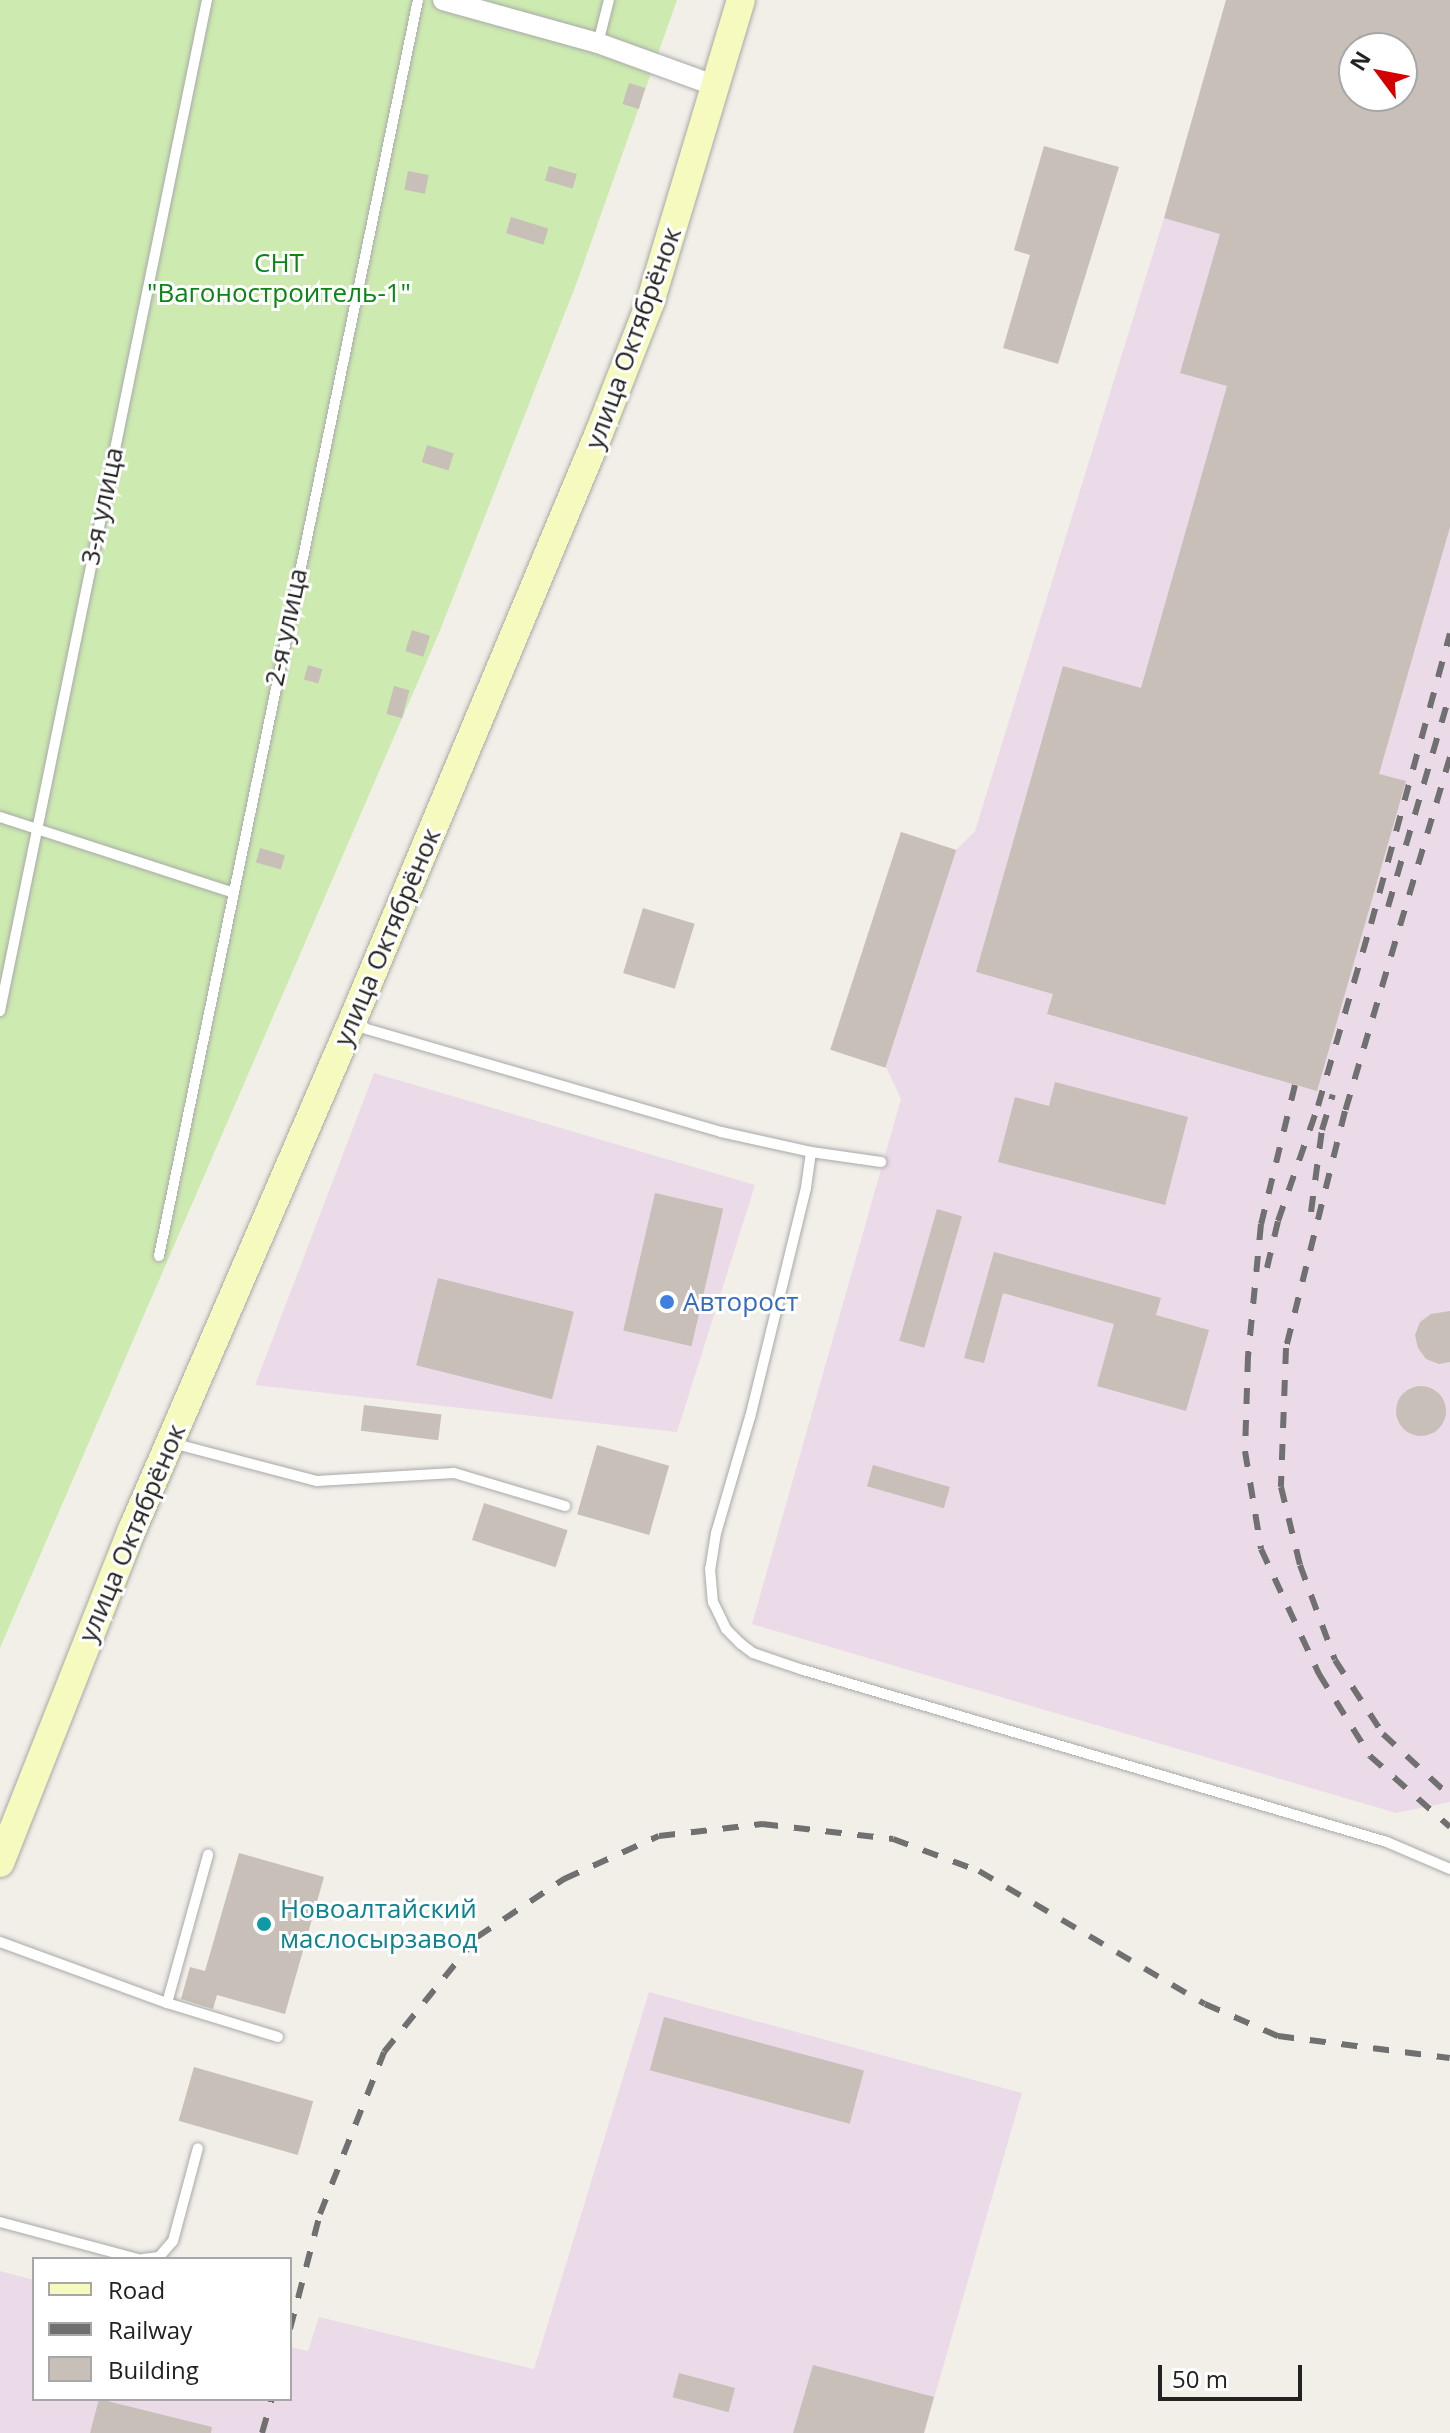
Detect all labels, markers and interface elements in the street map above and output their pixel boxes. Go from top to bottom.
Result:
north arrow [1338,32,1418,112]
text: N [1342,45,1377,76]
street label: улица Октябрёнок [578,223,688,453]
park label: СНТ "Вагоностроитель-1" [147,247,411,308]
street label: 3-я улица [74,444,130,568]
street label: 2-я улица [258,565,314,689]
street label: улица Октябрёнок [327,823,447,1051]
place label: Авторост [683,1286,798,1318]
marker: Авторост [658,1293,676,1311]
street label: улица Октябрёнок [72,1419,192,1647]
place label: Новоалтайский маслосырзавод [280,1893,477,1954]
marker: Новоалтайский маслосырзавод [255,1915,273,1933]
legend [32,2257,292,2401]
text: Road [108,2273,165,2306]
text: Railway [108,2313,192,2346]
scale bar [1162,2349,1306,2399]
text: Building [108,2353,199,2386]
text: 50 m [1172,2362,1228,2395]

